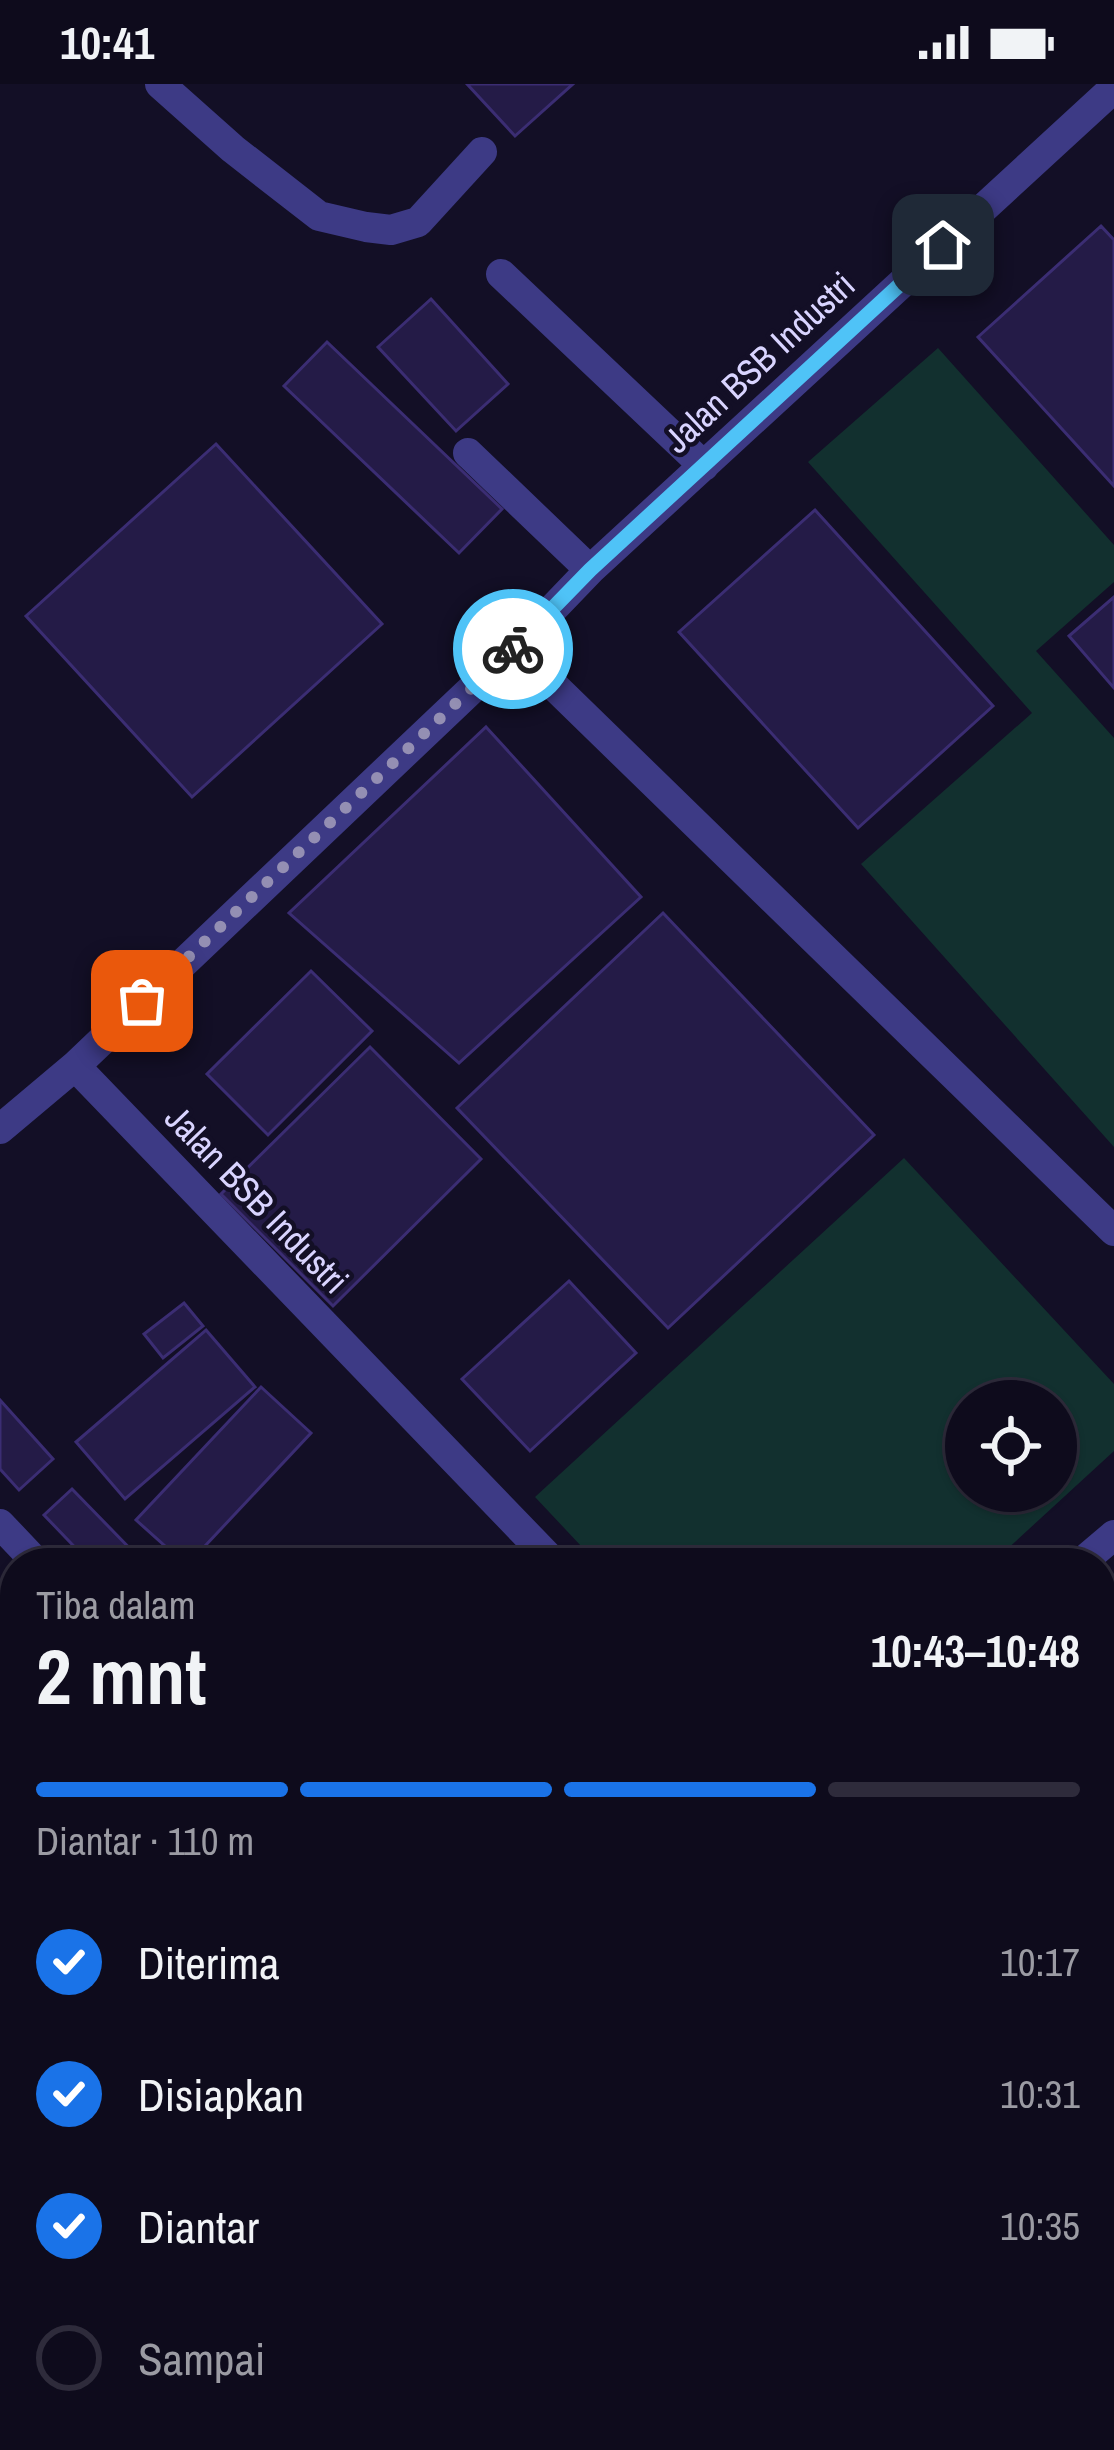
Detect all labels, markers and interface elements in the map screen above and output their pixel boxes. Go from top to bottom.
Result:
text: 10:41 [60,12,154,73]
pin [892,194,994,296]
icon: home [910,212,976,278]
street label: Jalan BSB Industri [653,261,865,463]
courier [453,589,573,709]
icon: bike [480,616,546,682]
pin [91,950,193,1052]
icon: bag [109,968,175,1034]
street label: Jalan BSB Industri [155,1094,359,1304]
map controls [945,1380,1077,1512]
button: locate [945,1380,1077,1512]
text: Tiba dalam [36,1579,195,1631]
text: 10:43–10:48 [871,1620,1080,1681]
text: 2 mnt [36,1623,207,1728]
text: Diantar · 110 m [36,1815,254,1867]
icon: check [36,1929,102,1995]
text: Diterima [138,1932,279,1993]
text: 10:17 [1000,1936,1080,1988]
icon: check [36,2061,102,2127]
text: Disiapkan [138,2064,304,2125]
text: 10:31 [1000,2068,1080,2120]
icon: check [36,2193,102,2259]
text: Diantar [138,2196,259,2257]
text: 10:35 [1000,2200,1080,2252]
text: Sampai [138,2328,265,2389]

